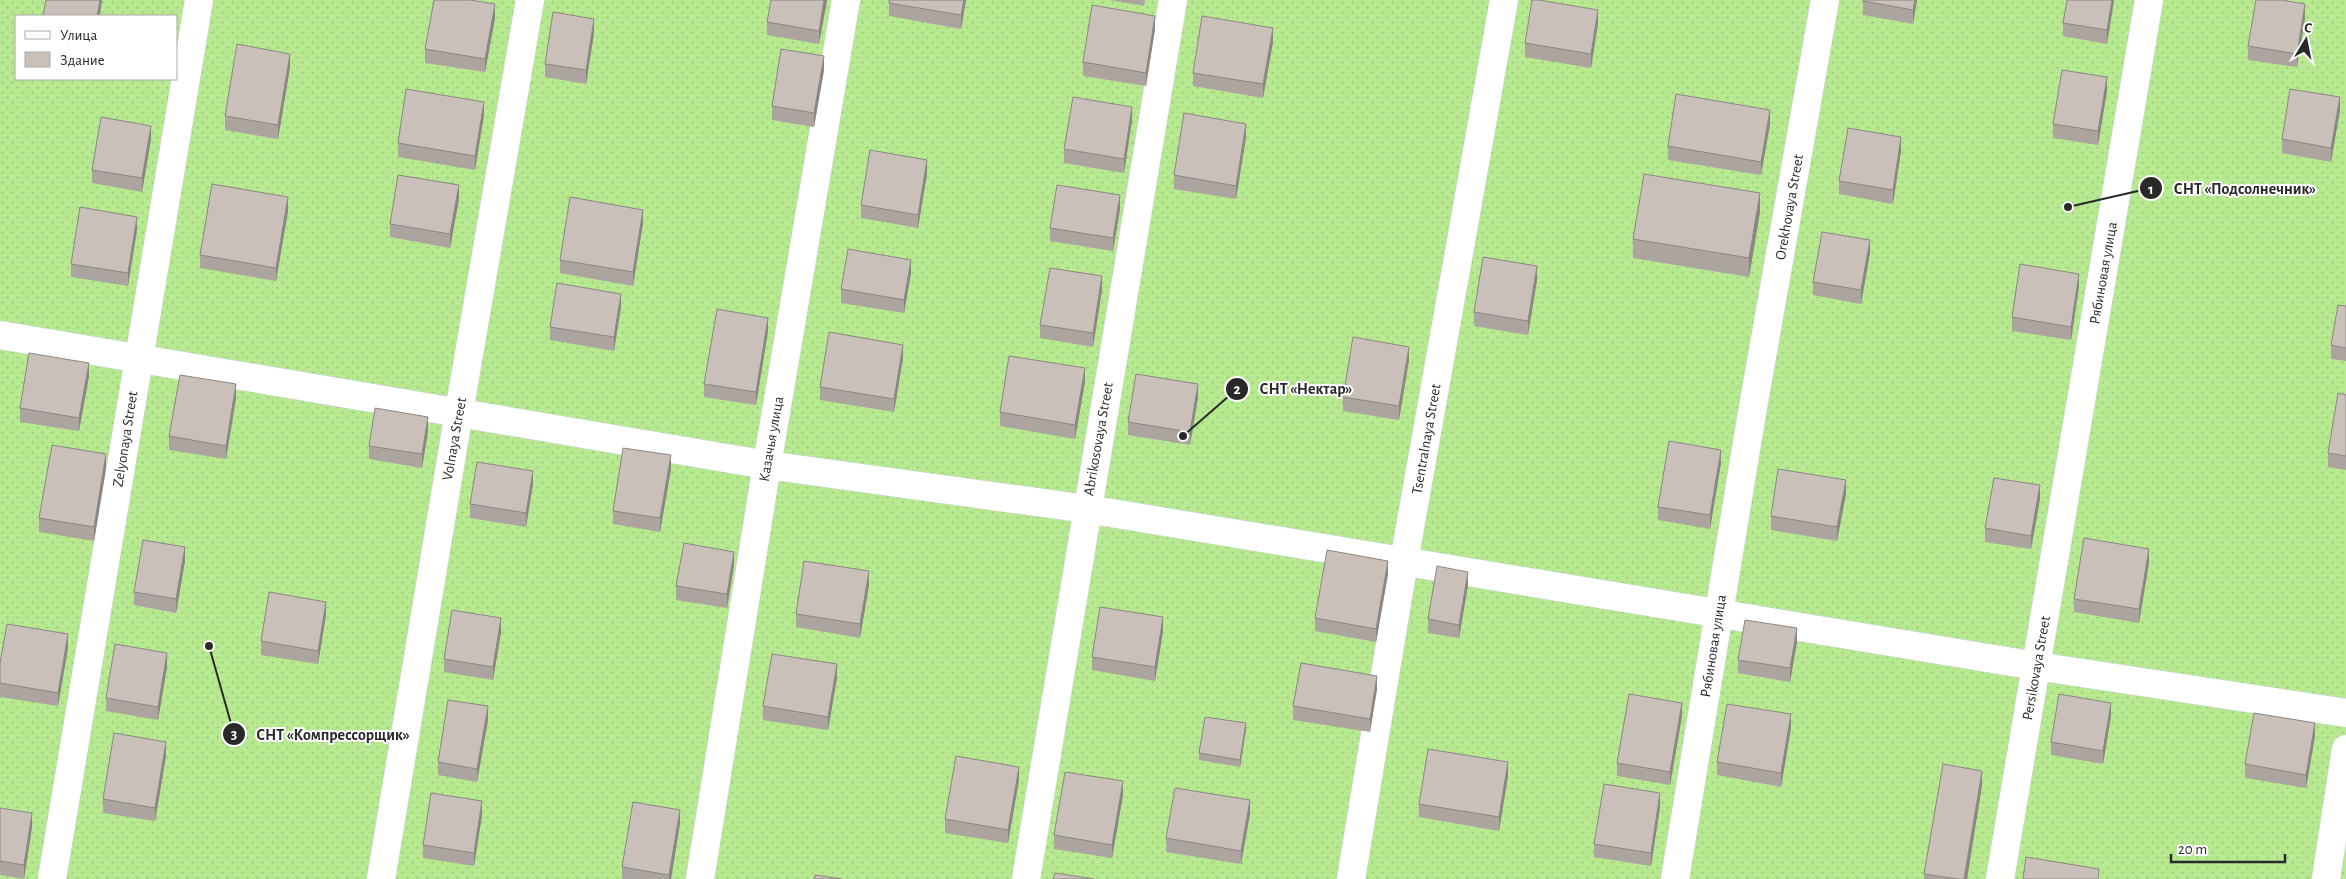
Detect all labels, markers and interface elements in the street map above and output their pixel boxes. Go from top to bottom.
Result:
legend [15,15,178,80]
north arrow [2281,15,2331,65]
text: С [2303,21,2313,36]
text: Улица [60,28,97,43]
text: Здание [60,53,105,68]
street label: Orekhovaya Street [1773,153,1806,261]
callout: СНТ «Подсолнечник» [2139,173,2326,204]
text: СНТ «Подсолнечник» [2174,181,2316,197]
text: 1 [2148,182,2154,197]
street label: Рябиновая улица [2087,221,2120,325]
callout: СНТ «Нектар» [1225,373,1362,404]
street label: Abrikosovaya Street [1081,381,1116,497]
text: СНТ «Нектар» [1260,381,1353,397]
text: 2 [1233,382,1241,397]
street label: Tsentralnaya Street [1409,382,1444,496]
street label: Zelyonaya Street [111,390,141,488]
street label: Казачья улица [757,395,786,483]
street label: Volnaya Street [440,396,469,482]
street label: Рябиновая улица [1698,594,1729,699]
street label: Persikovaya Street [2020,615,2053,721]
callout: СНТ «Компрессорщик» [221,718,420,749]
text: 3 [231,727,237,742]
text: СНТ «Компрессорщик» [256,727,410,743]
scale bar [2171,832,2285,864]
text: 20 m [2178,842,2207,857]

